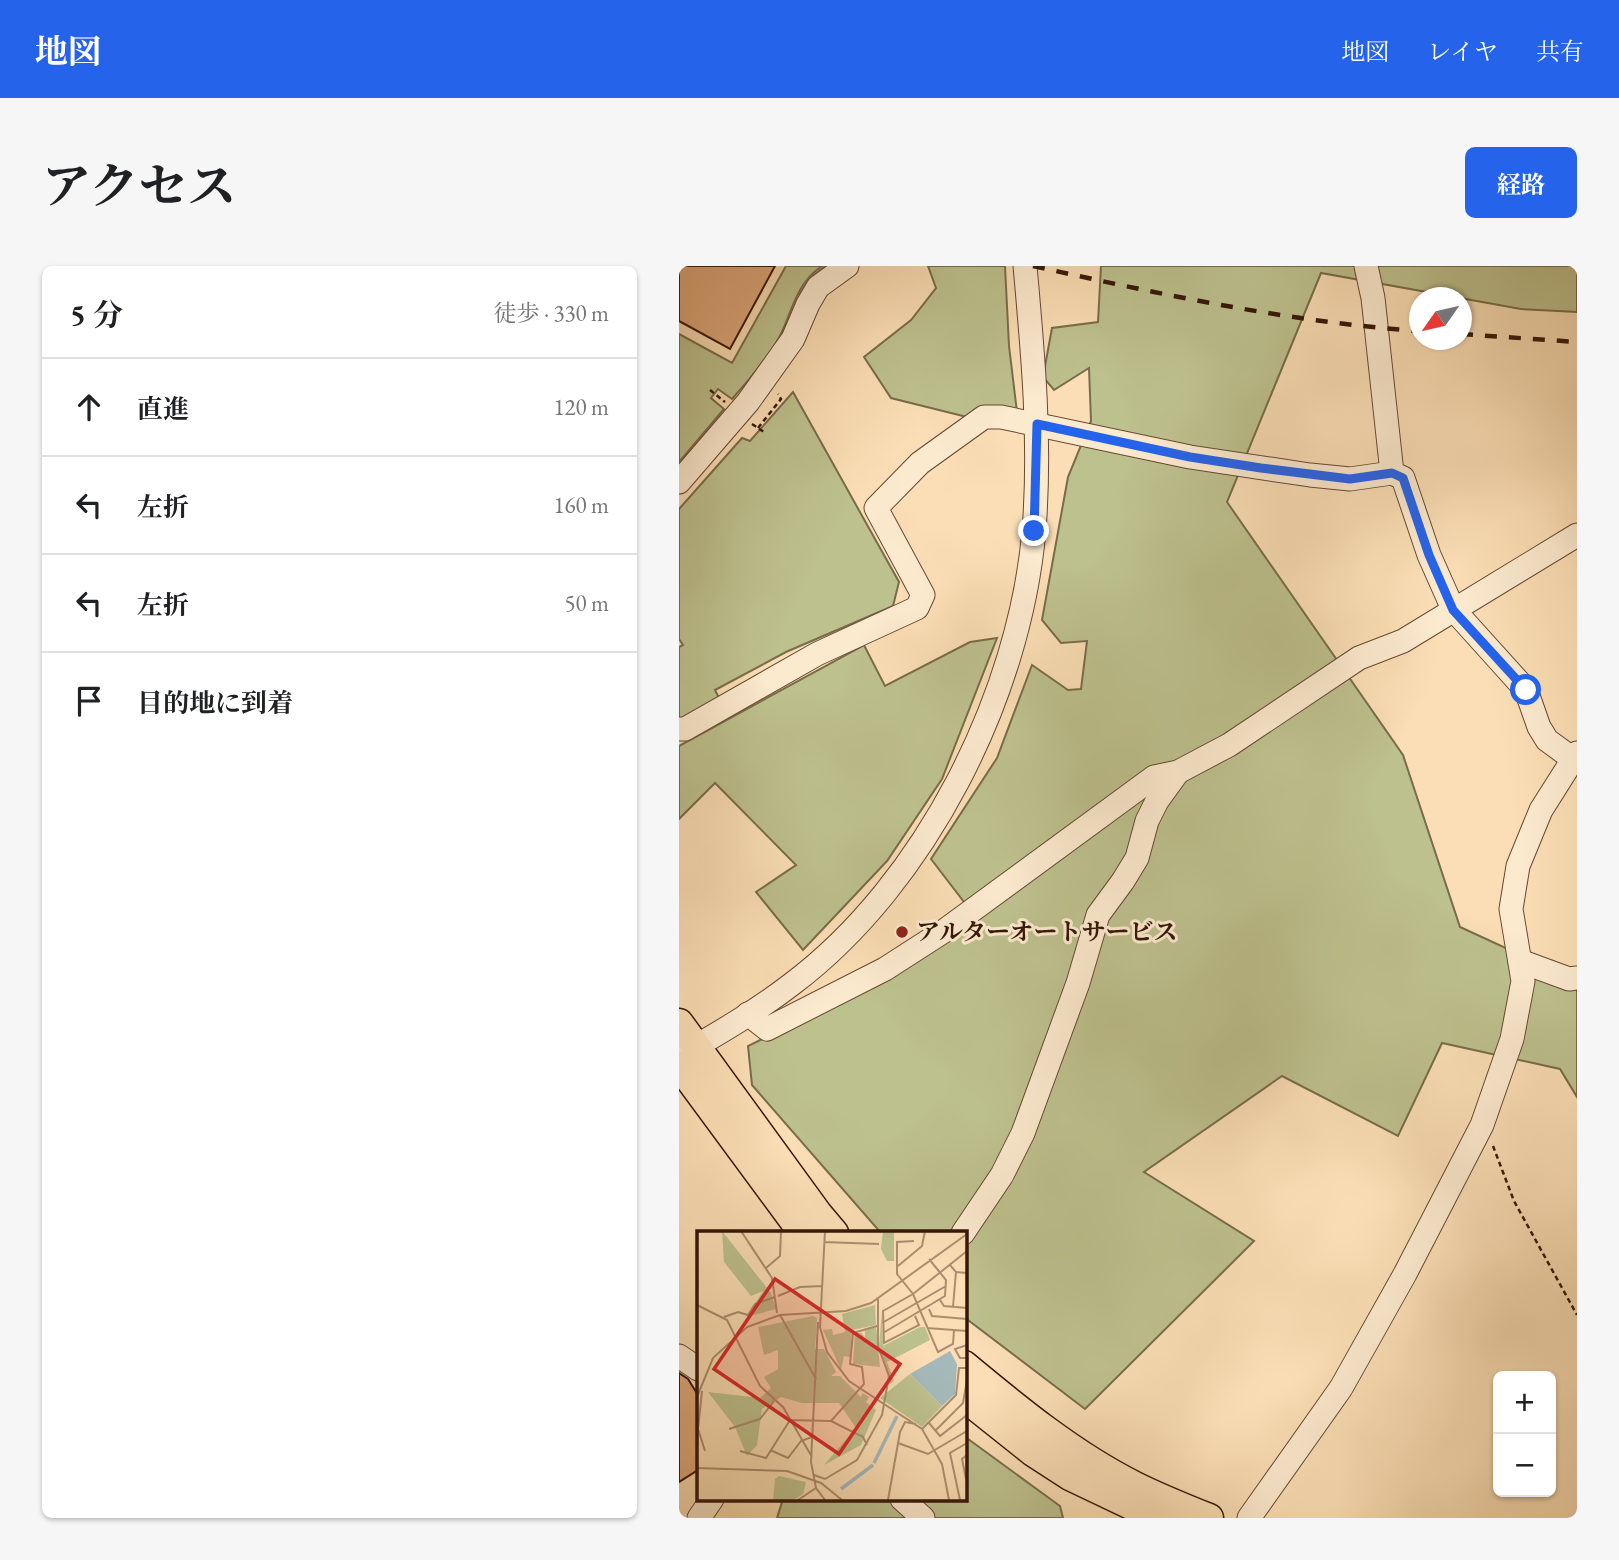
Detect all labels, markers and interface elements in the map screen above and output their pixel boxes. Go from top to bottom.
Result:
text: 地図 [35,30,101,73]
text: 地図 [1341,36,1389,67]
text: レイヤ [1427,36,1498,67]
text: 共有 [1536,36,1584,67]
button: 経路 [1465,147,1577,218]
text: アクセス [42,154,237,218]
north arrow [1409,287,1472,350]
text: 5 分 [70,295,123,334]
text: 徒歩 · 330 m [494,298,609,328]
icon: ahead [70,388,108,426]
text: 直進 [137,392,189,426]
text: 120 m [553,392,609,422]
icon: left [70,486,108,524]
text: 左折 [137,490,189,524]
text: 160 m [553,490,609,520]
route end [1018,515,1049,546]
icon: left [70,584,108,622]
text: 左折 [137,588,189,622]
text: 50 m [564,588,609,618]
route start [1510,674,1541,705]
icon: arrive [70,682,108,720]
text: 目的地に到着 [137,686,293,720]
place label: アルターオートサービス [916,916,1178,947]
marker: アルターオートサービス [894,924,910,940]
inset map [697,1231,966,1500]
map controls [1493,1371,1556,1497]
button: + [1493,1371,1556,1434]
button: − [1493,1434,1556,1497]

